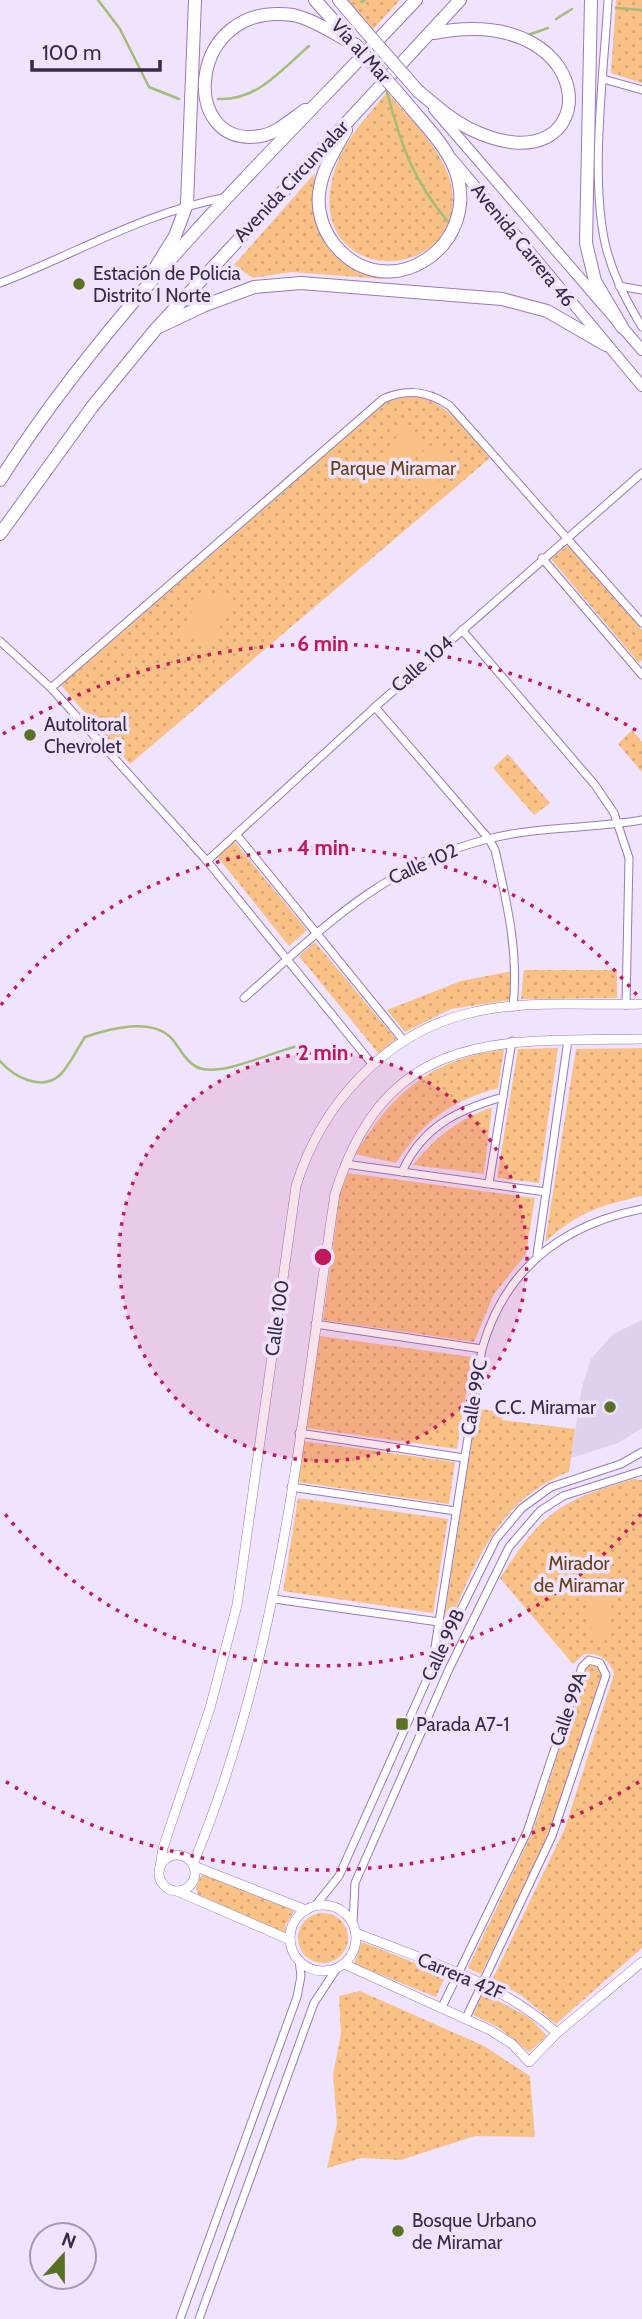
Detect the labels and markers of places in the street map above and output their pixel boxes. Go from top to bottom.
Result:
place label: Estación de Policia Distrito I Norte [93,262,241,307]
marker: Estación de Policia Distrito I Norte [71,276,87,292]
place label: Autolitoral Chevrolet [44,713,127,758]
marker: Autolitoral Chevrolet [22,727,38,743]
centre of rings [311,1245,335,1269]
place label: C.C. Miramar [495,1396,596,1419]
marker: C.C. Miramar [602,1399,618,1415]
place label: Parada A7-1 [416,1713,510,1736]
marker: Parada A7-1 [394,1716,410,1732]
place label: Bosque Urbano de Miramar [412,2209,536,2254]
marker: Bosque Urbano de Miramar [390,2223,406,2239]

